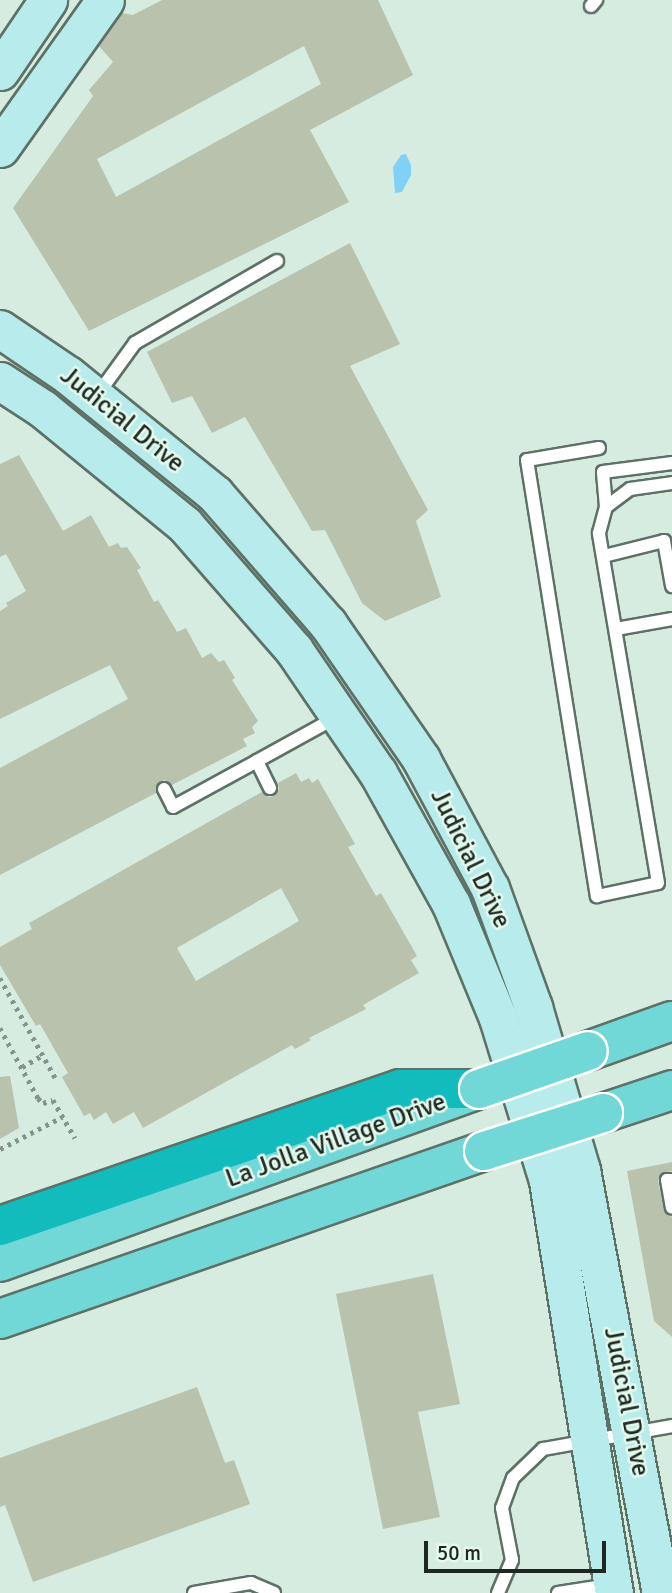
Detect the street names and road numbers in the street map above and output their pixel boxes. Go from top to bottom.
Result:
street label: Judicial Drive [54,360,190,480]
street label: Judicial Drive [423,784,517,934]
street label: La Jolla Village Drive [222,1087,450,1195]
street label: Judicial Drive [596,1325,656,1479]

